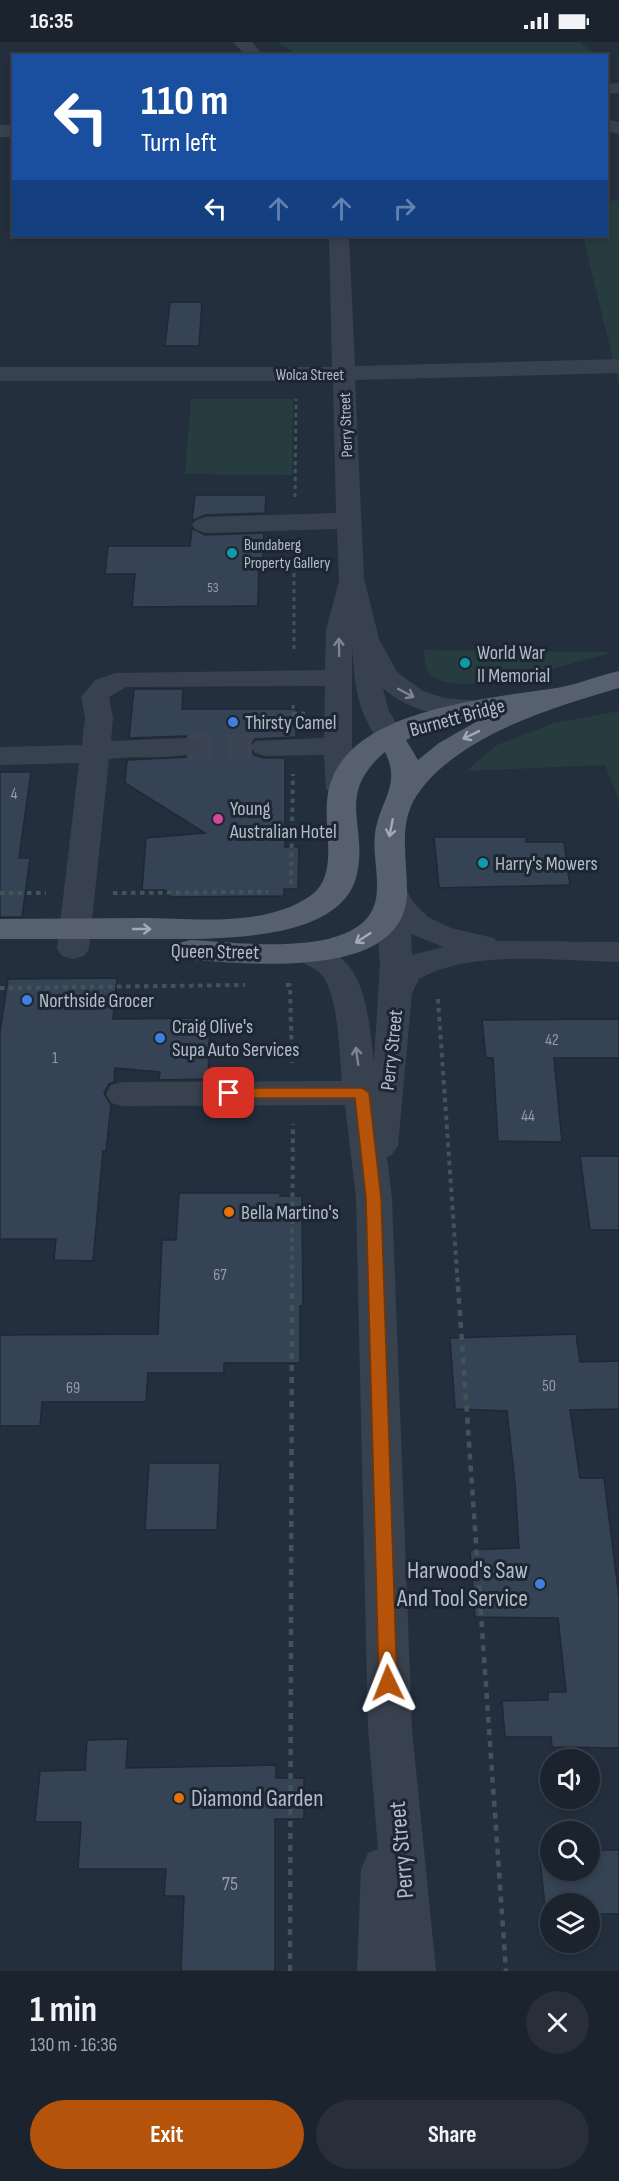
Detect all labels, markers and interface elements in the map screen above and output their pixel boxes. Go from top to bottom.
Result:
text: 16:35 [30,8,73,35]
text: 110 m [141,76,228,127]
icon: left [42,78,120,156]
text: Turn left [141,127,217,159]
icon: left [199,192,232,225]
icon: ahead [262,192,295,225]
icon: ahead [325,192,358,225]
icon: right [388,192,421,225]
street label: Wolca Street [276,366,344,385]
street label: Perry Street [336,392,357,458]
place label: Bundaberg Property Gallery [244,536,331,573]
marker: Bundaberg Property Gallery [225,546,239,560]
house number: 53 [207,579,219,596]
one-way arrow [333,637,345,657]
place label: World War II Memorial [477,641,550,688]
marker: World War II Memorial [458,656,472,670]
one-way arrow [397,687,414,699]
street label: Burnett Bridge [407,694,507,742]
place label: Thirsty Camel [245,711,337,735]
marker: Thirsty Camel [226,715,240,729]
one-way arrow [462,730,480,742]
house number: 4 [11,785,18,804]
place label: Young Australian Hotel [229,797,337,844]
marker: Young Australian Hotel [211,812,225,826]
one-way arrow [385,817,396,837]
place label: Harry's Mowers [495,852,598,876]
marker: Harry's Mowers [476,856,490,870]
one-way arrow [132,923,152,935]
one-way arrow [355,932,372,944]
street label: Queen Street [171,939,259,965]
place label: Northside Grocer [39,989,154,1013]
marker: Northside Grocer [20,993,34,1007]
street label: Perry Street [376,1008,408,1092]
place label: Craig Olive's Supa Auto Services [172,1015,300,1062]
marker: Craig Olive's Supa Auto Services [153,1031,167,1045]
house number: 42 [545,1031,559,1050]
one-way arrow [351,1047,362,1067]
house number: 1 [52,1049,58,1068]
pin [203,1067,254,1118]
icon: arrive [212,1076,245,1109]
house number: 44 [521,1107,535,1126]
place label: Bella Martino's [241,1201,339,1225]
marker: Bella Martino's [222,1205,236,1219]
house number: 67 [213,1266,227,1285]
house number: 50 [542,1377,556,1396]
house number: 69 [66,1379,80,1398]
place label: Harwood's Saw And Tool Service [396,1556,528,1613]
marker: Harwood's Saw And Tool Service [533,1577,547,1591]
position arrow [356,1651,420,1715]
map controls [540,1749,600,1953]
button: sound [540,1749,600,1809]
place label: Diamond Garden [191,1784,324,1813]
marker: Diamond Garden [172,1791,186,1805]
street label: Perry Street [383,1800,420,1900]
button: search [540,1821,600,1881]
house number: 75 [222,1872,238,1896]
button: layers [540,1893,600,1953]
text: 1 min [30,1989,97,2032]
button: close [526,1991,589,2054]
text: 130 m · 16:36 [30,2033,117,2057]
button: Exit [30,2100,304,2169]
button: Share [316,2100,589,2169]

